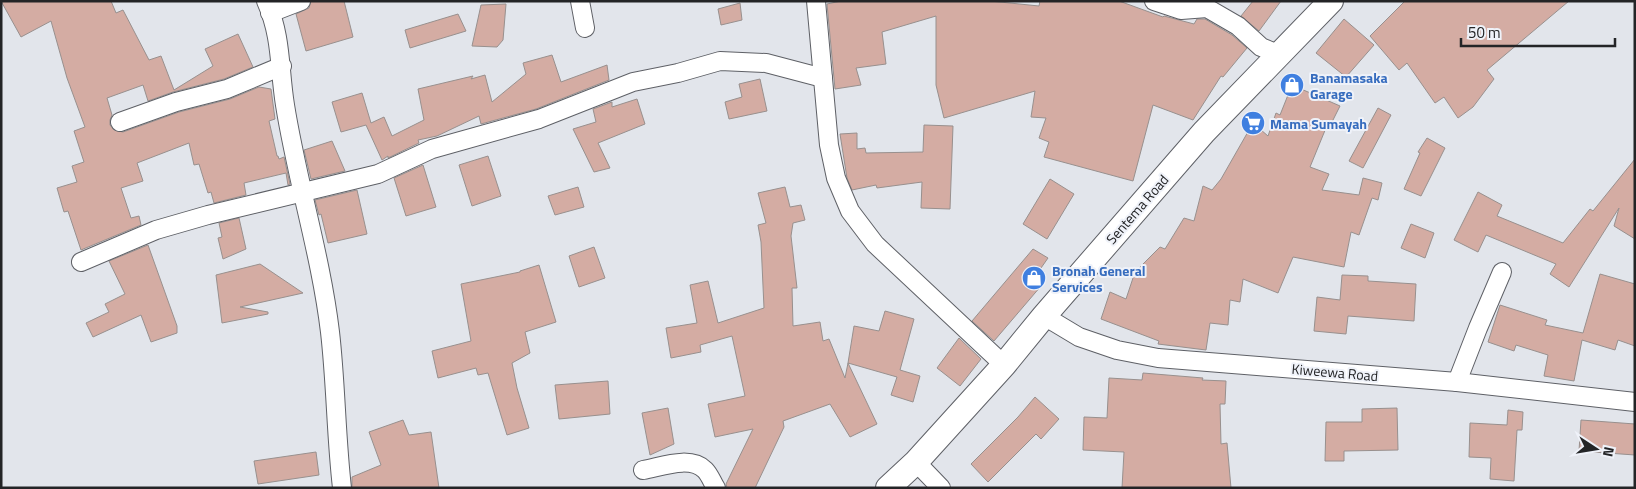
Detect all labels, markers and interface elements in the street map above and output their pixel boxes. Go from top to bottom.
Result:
scale bar [1461,15,1615,47]
text: 50 m [1468,21,1501,44]
place label: Banamasaka Garage [1310,67,1388,104]
shop icon: Banamasaka Garage [1279,72,1305,98]
supermarket icon: Mama Sumayah [1240,110,1266,136]
place label: Mama Sumayah [1270,113,1367,134]
street label: Sentema Road [1101,170,1173,248]
place label: Bronah General Services [1052,260,1146,297]
shop icon: Bronah General Services [1021,265,1047,291]
street label: Kiweewa Road [1291,358,1379,386]
north arrow [1571,424,1621,474]
text: N [1598,445,1620,459]

